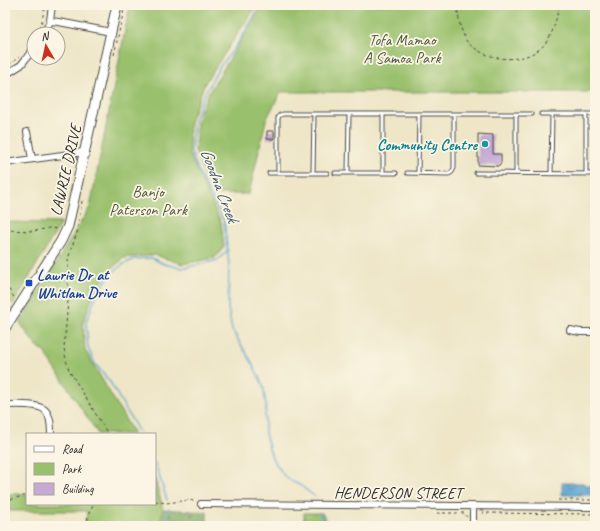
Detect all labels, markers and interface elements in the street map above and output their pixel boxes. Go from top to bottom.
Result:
north arrow [26,26,66,66]
text: N [40,28,51,44]
park label: Tofa Mamao A Samoa Park [363,30,442,68]
street label: LAWRIE DRIVE [46,121,87,218]
place label: Community Centre [377,135,479,155]
marker: Community Centre [480,139,490,149]
water label: Goodna Creek [196,145,244,228]
park label: Banjo Paterson Park [109,182,188,220]
place label: Lawrie Dr at Whitlam Drive [37,265,118,303]
marker: Lawrie Dr at Whitlam Drive [24,278,34,288]
legend [26,433,156,505]
text: Road [62,441,84,457]
text: Park [62,461,83,477]
text: Building [62,481,94,497]
street label: HENDERSON STREET [334,483,466,503]

